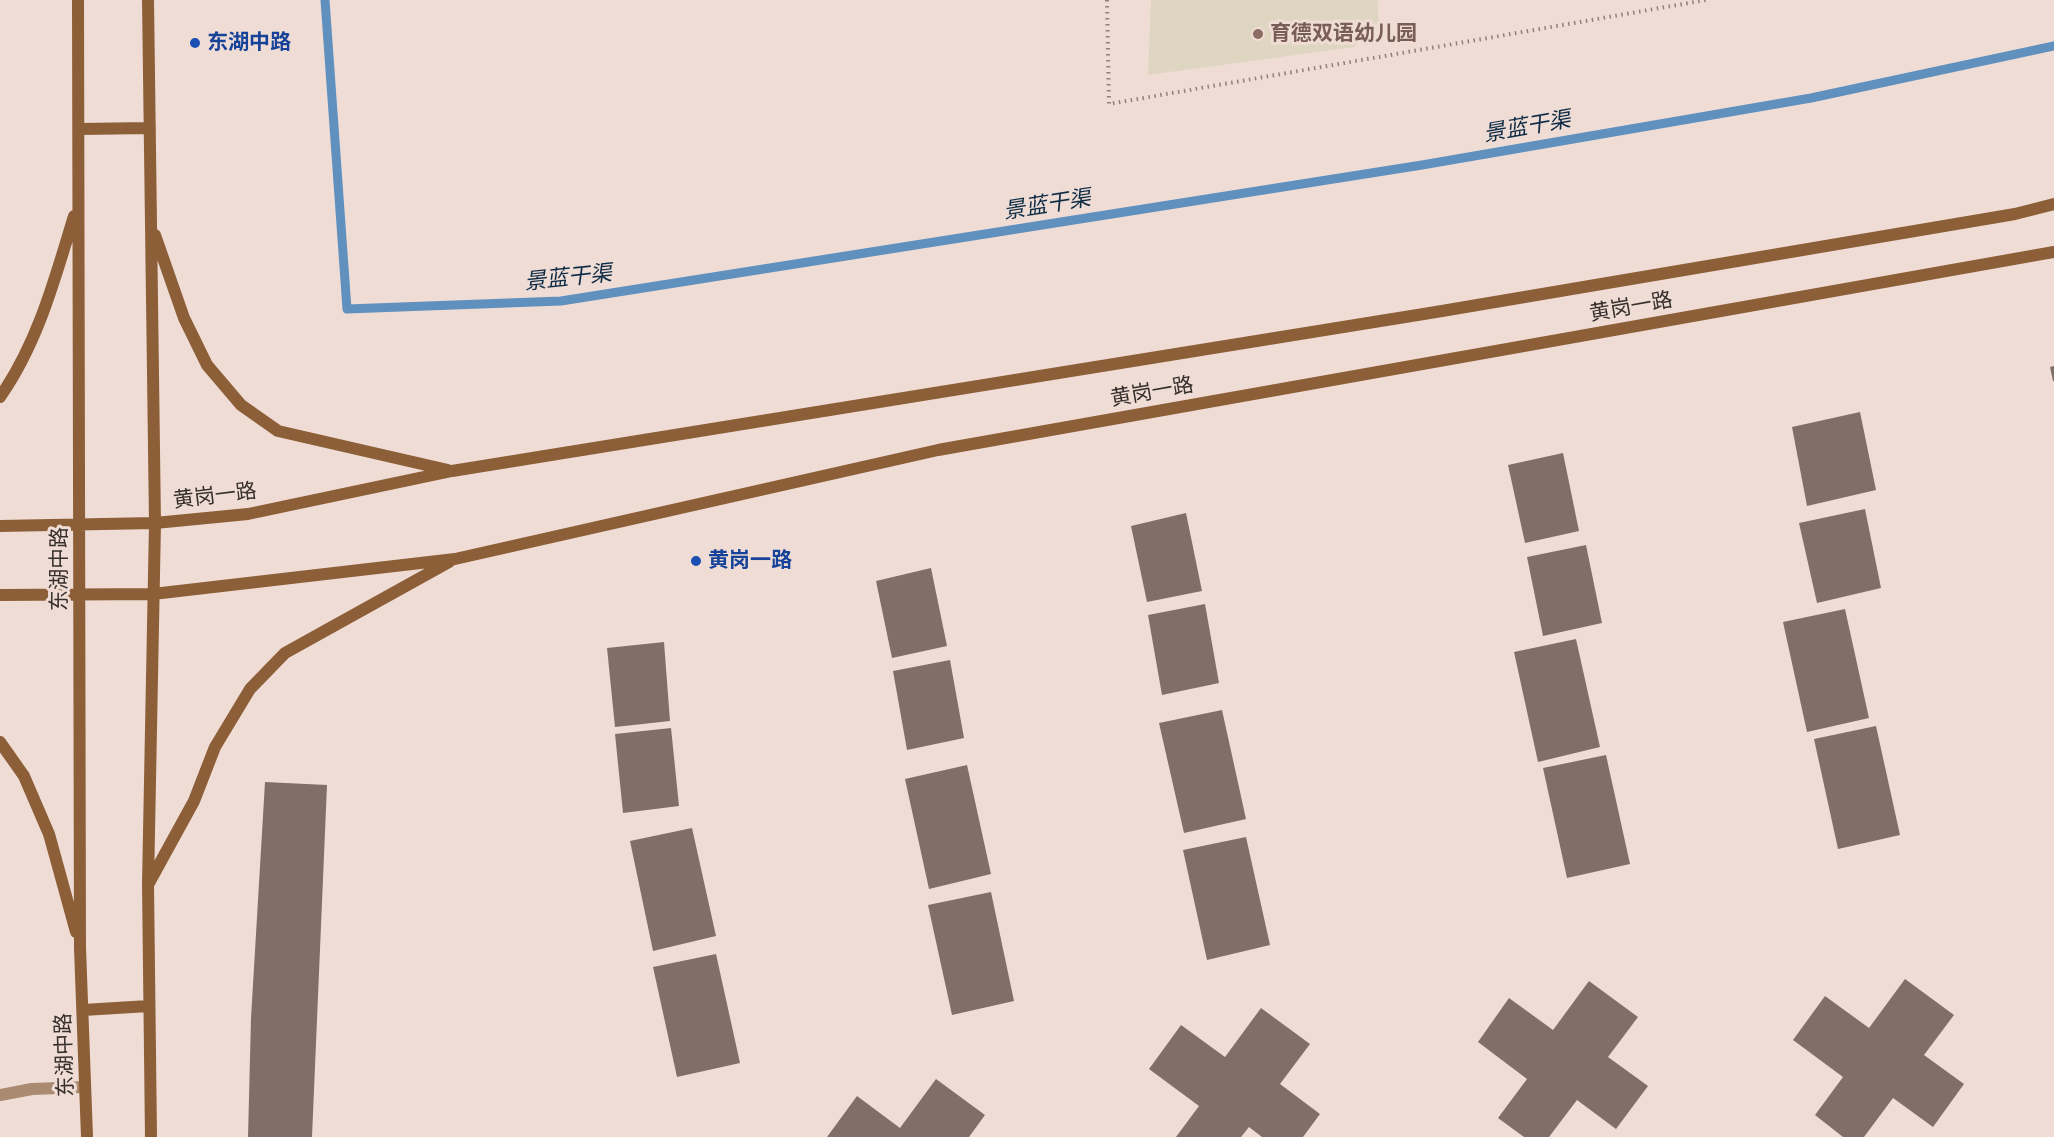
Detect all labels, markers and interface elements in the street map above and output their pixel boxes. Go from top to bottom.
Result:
place label: 育德双语幼儿园 [1270,21,1417,47]
marker: 育德双语幼儿园 [1251,27,1265,41]
place label: 东湖中路 [207,30,291,56]
marker: 东湖中路 [188,36,202,50]
water label: 景蓝干渠 [1481,106,1573,148]
water label: 景蓝干渠 [1001,185,1093,225]
water label: 景蓝干渠 [523,260,613,296]
street label: 黄岗一路 [1587,287,1675,327]
street label: 黄岗一路 [1108,372,1196,412]
street label: 黄岗一路 [172,478,258,514]
street label: 东湖中路 [47,527,73,611]
place label: 黄岗一路 [708,548,792,574]
marker: 黄岗一路 [689,554,703,568]
street label: 东湖中路 [51,1013,79,1097]

